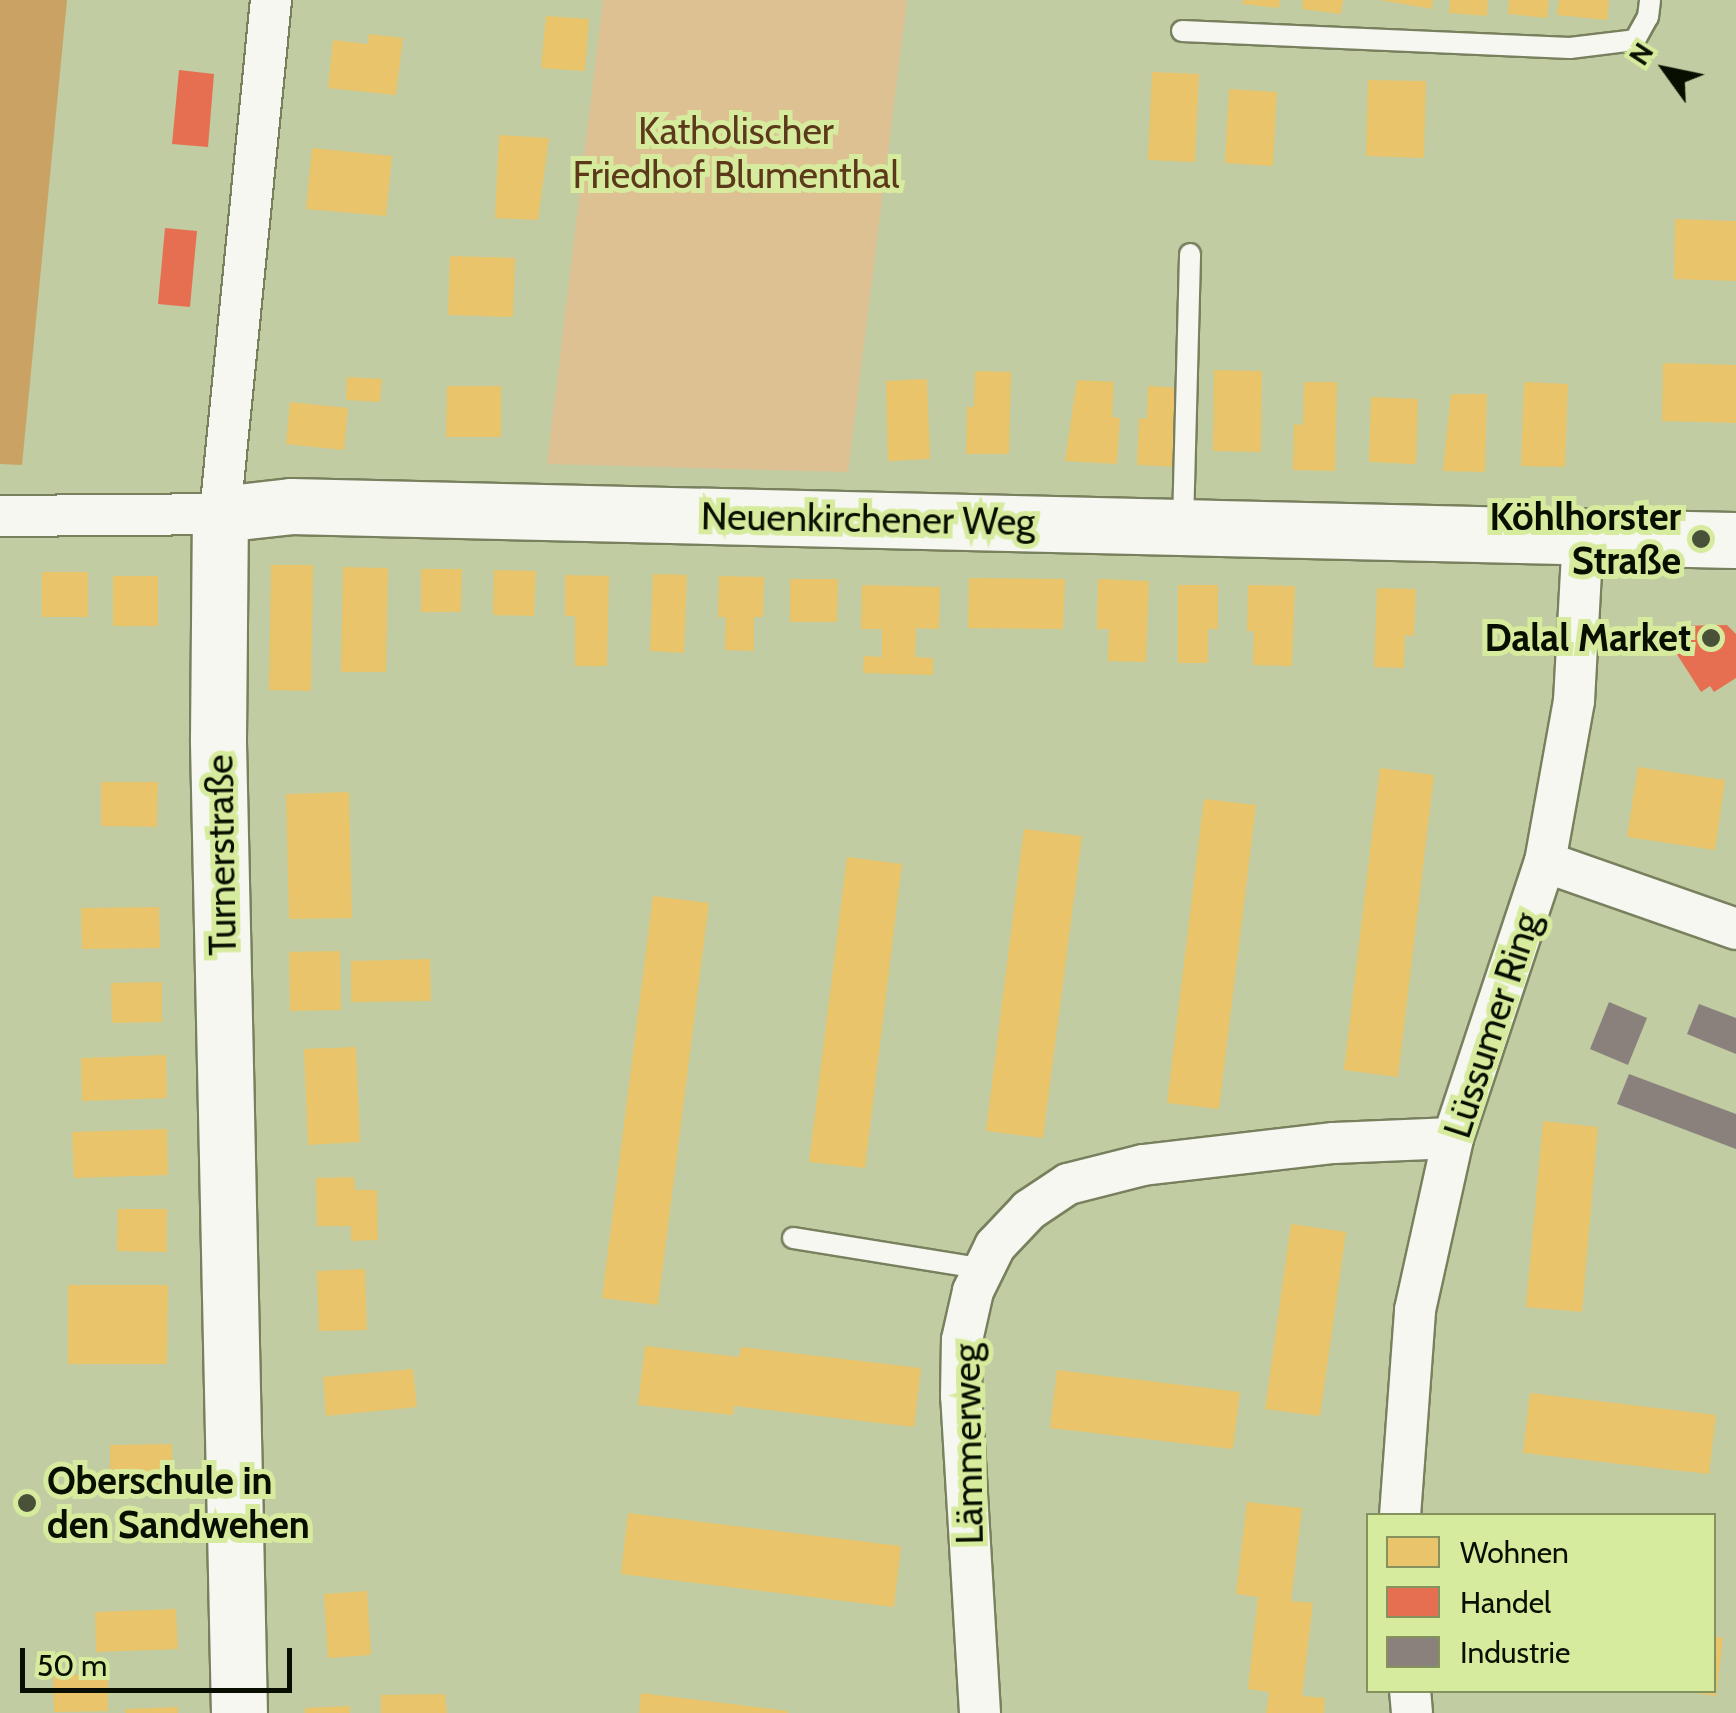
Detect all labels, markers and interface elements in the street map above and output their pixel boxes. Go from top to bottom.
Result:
north arrow [1616,20,1716,120]
text: N [1621,36,1660,71]
park label: Katholischer Friedhof Blumenthal [573,108,899,198]
street label: Neuenkirchener Weg [700,493,1036,545]
place label: Köhlhorster Straße [1490,494,1681,584]
marker: Köhlhorster Straße [1690,528,1712,550]
place label: Dalal Market [1484,615,1691,661]
marker: Dalal Market [1700,627,1722,649]
street label: Turnerstraße [196,754,246,956]
street label: Lüssumer Ring [1434,907,1550,1143]
street label: Lämmerweg [943,1343,993,1545]
place label: Oberschule in den Sandwehen [47,1458,310,1548]
marker: Oberschule in den Sandwehen [16,1492,38,1514]
legend [1366,1513,1716,1693]
text: Wohnen [1460,1534,1569,1571]
text: Handel [1460,1584,1551,1621]
scale bar [25,1628,298,1690]
text: Industrie [1460,1634,1570,1671]
text: 50 m [37,1647,107,1684]

